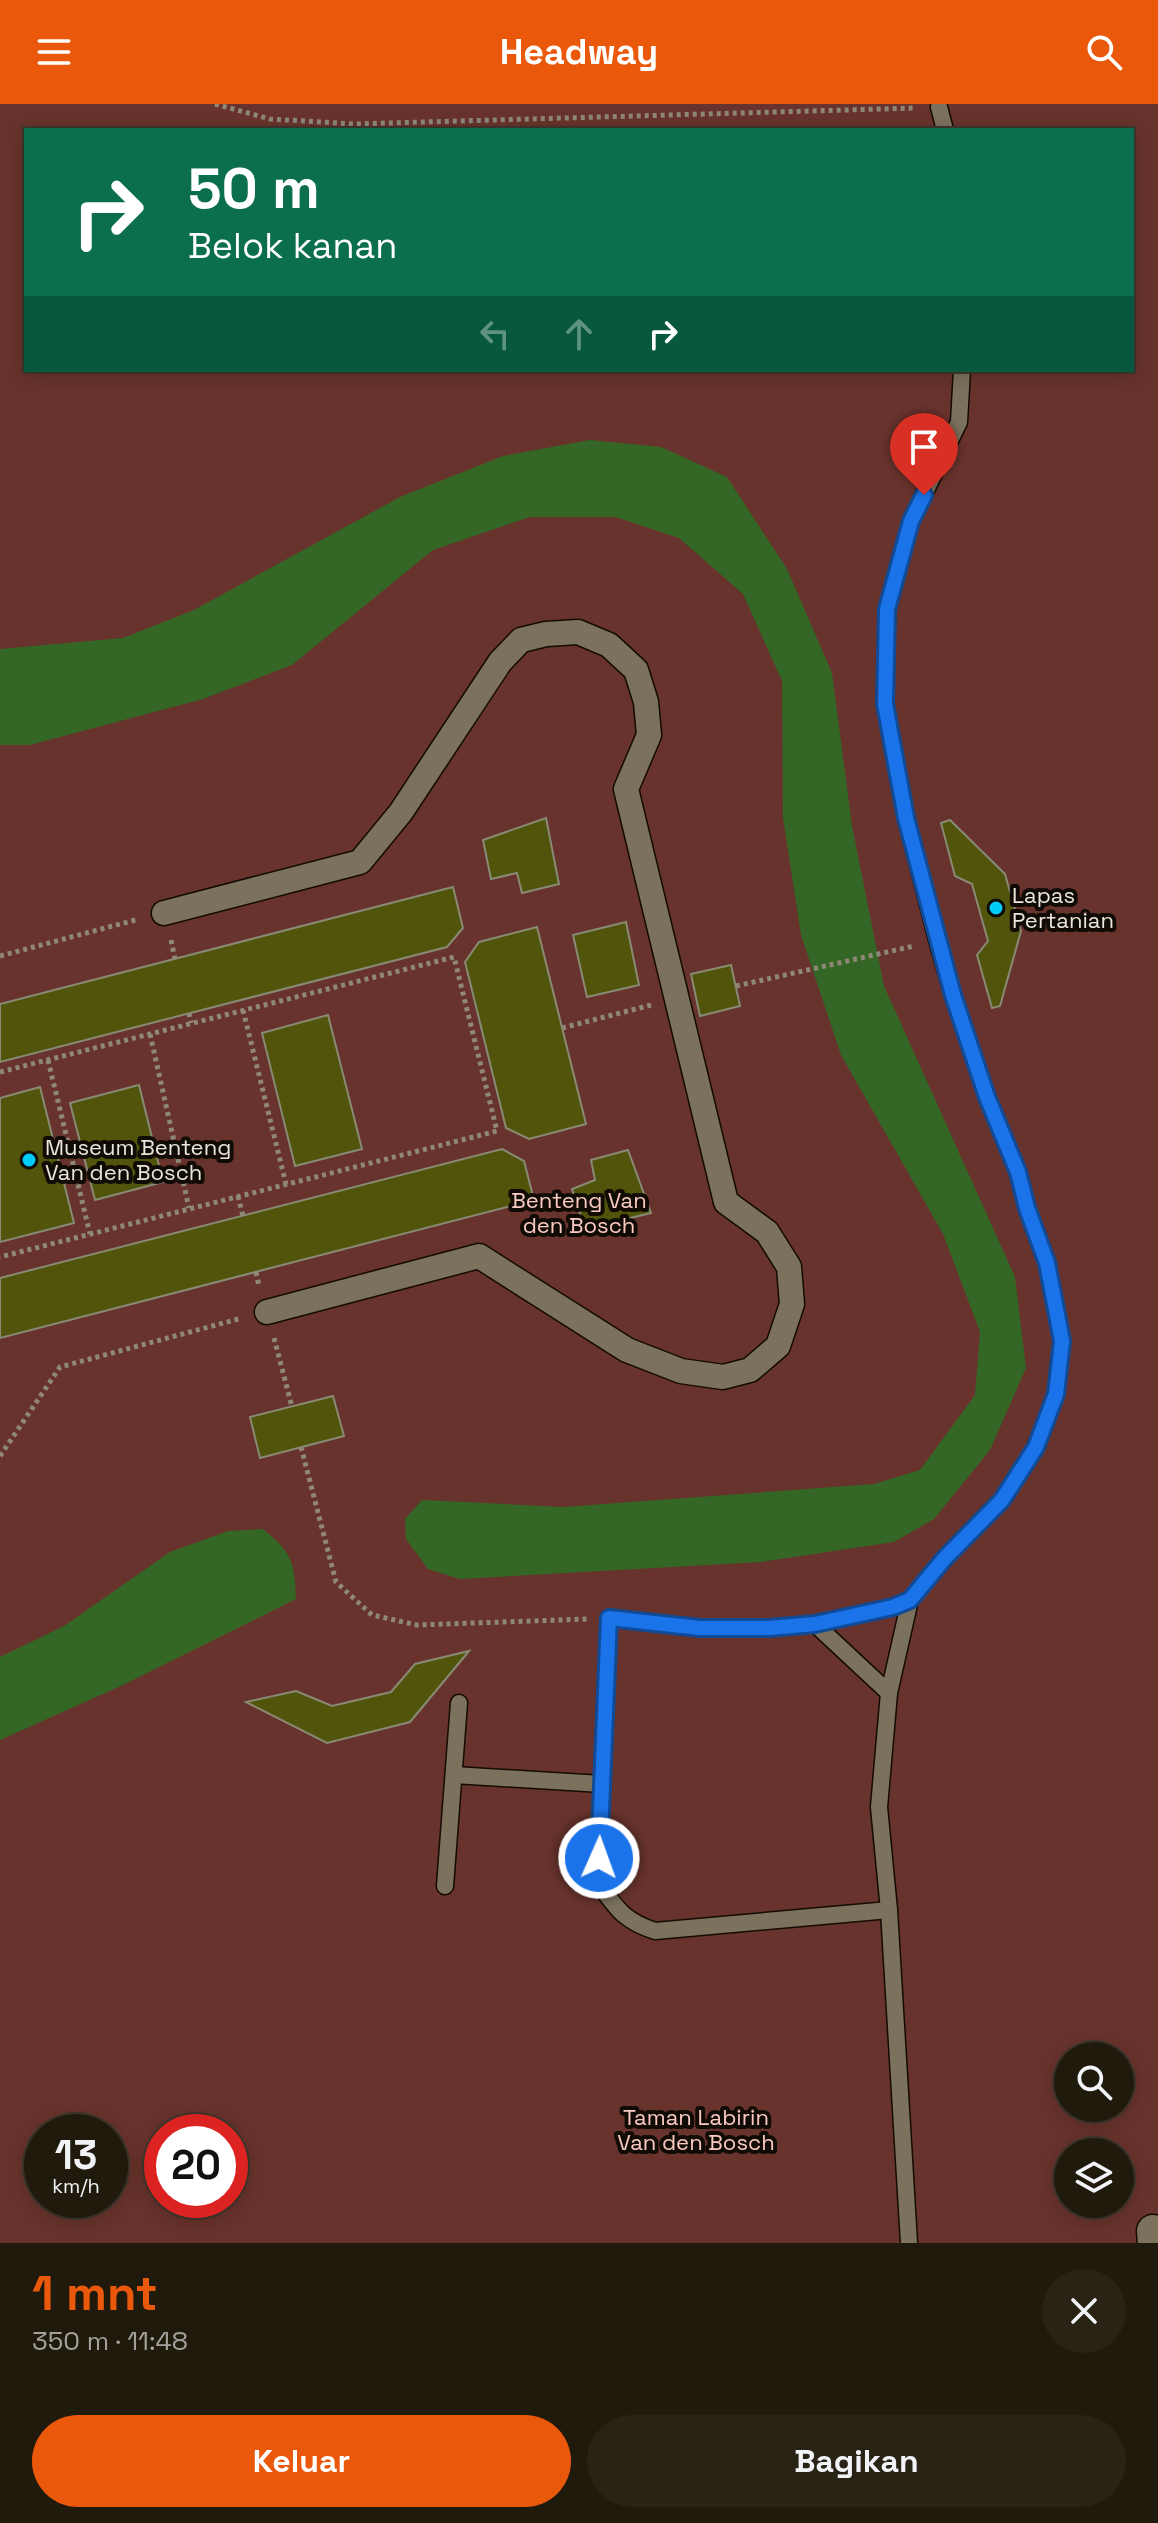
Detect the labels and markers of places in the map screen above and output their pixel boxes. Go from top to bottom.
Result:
pin [890,413,958,495]
place label: Lapas Pertanian [1012,881,1114,934]
marker: Lapas Pertanian [987,899,1005,917]
place label: Museum Benteng Van den Bosch [45,1133,231,1186]
marker: Museum Benteng Van den Bosch [20,1151,38,1169]

